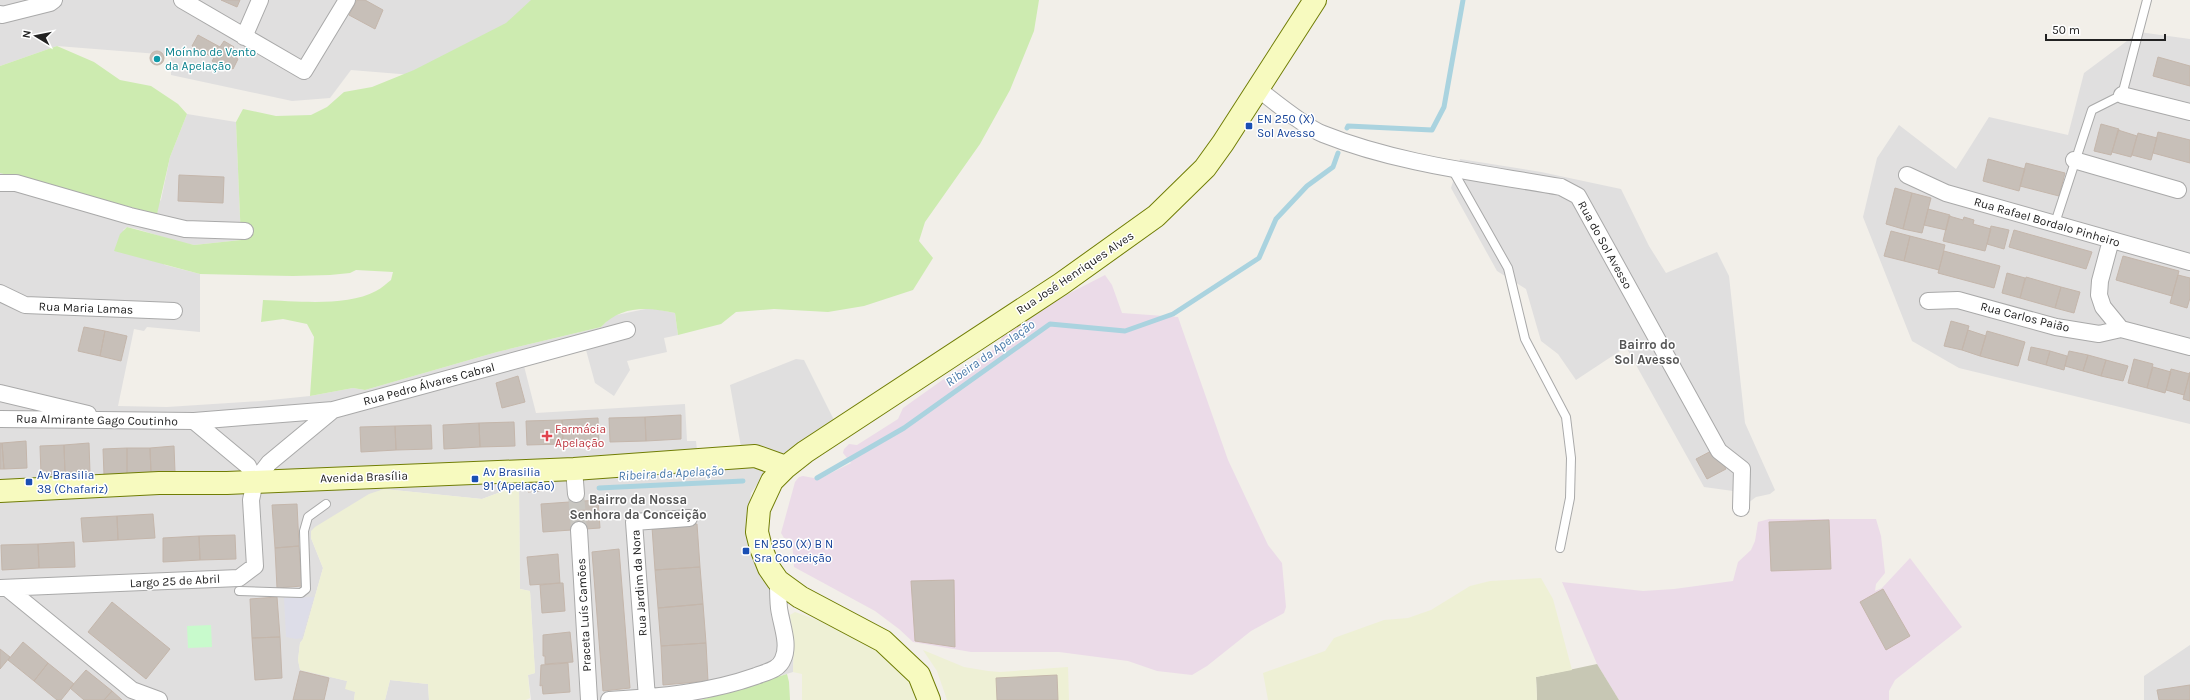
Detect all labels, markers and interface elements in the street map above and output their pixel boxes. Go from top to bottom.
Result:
north arrow [16,16,56,56]
scale bar [2046,16,2165,42]
text: 50 m [2052,23,2080,37]
text: N [20,29,34,39]
place label: Moínho de Vento da Apelação [165,45,256,73]
marker: Moínho de Vento da Apelação [152,54,162,64]
place label: EN 250 (X) Sol Avesso [1257,112,1315,140]
marker: EN 250 (X) Sol Avesso [1244,121,1254,131]
street label: Rua Rafael Bordalo Pinheiro [1972,194,2122,250]
street label: Rua do Sol Avesso [1575,198,1635,292]
street label: Rua José Henriques Alves [1014,228,1136,318]
street label: Rua Maria Lamas [38,299,134,317]
street label: Rua Carlos Paião [1979,299,2071,335]
water label: Ribeira da Apelação [942,316,1038,389]
district label: Bairro do Sol Avesso [1614,337,1680,367]
street label: Rua Pedro Álvares Cabral [361,359,496,408]
street label: Rua Almirante Gago Coutinho [16,412,178,428]
place label: Farmácia Apelação [555,422,606,450]
marker: Farmácia Apelação [542,431,552,441]
water label: Ribeira da Apelação [618,463,725,483]
place label: Av Brasilia 91 (Apelação) [483,465,555,493]
place label: Av Brasilia 38 (Chafariz) [37,468,108,496]
street label: Avenida Brasília [320,468,408,486]
marker: Av Brasilia 91 (Apelação) [470,474,480,484]
marker: Av Brasilia 38 (Chafariz) [24,477,34,487]
district label: Bairro da Nossa Senhora da Conceição [569,492,707,522]
street label: Rua Jardim da Nora [628,529,650,637]
place label: EN 250 (X) B N Sra Conceição [754,537,833,565]
marker: EN 250 (X) B N Sra Conceição [741,546,751,556]
street label: Praceta Luís Camões [574,558,594,672]
street label: Largo 25 de Abril [129,572,221,590]

